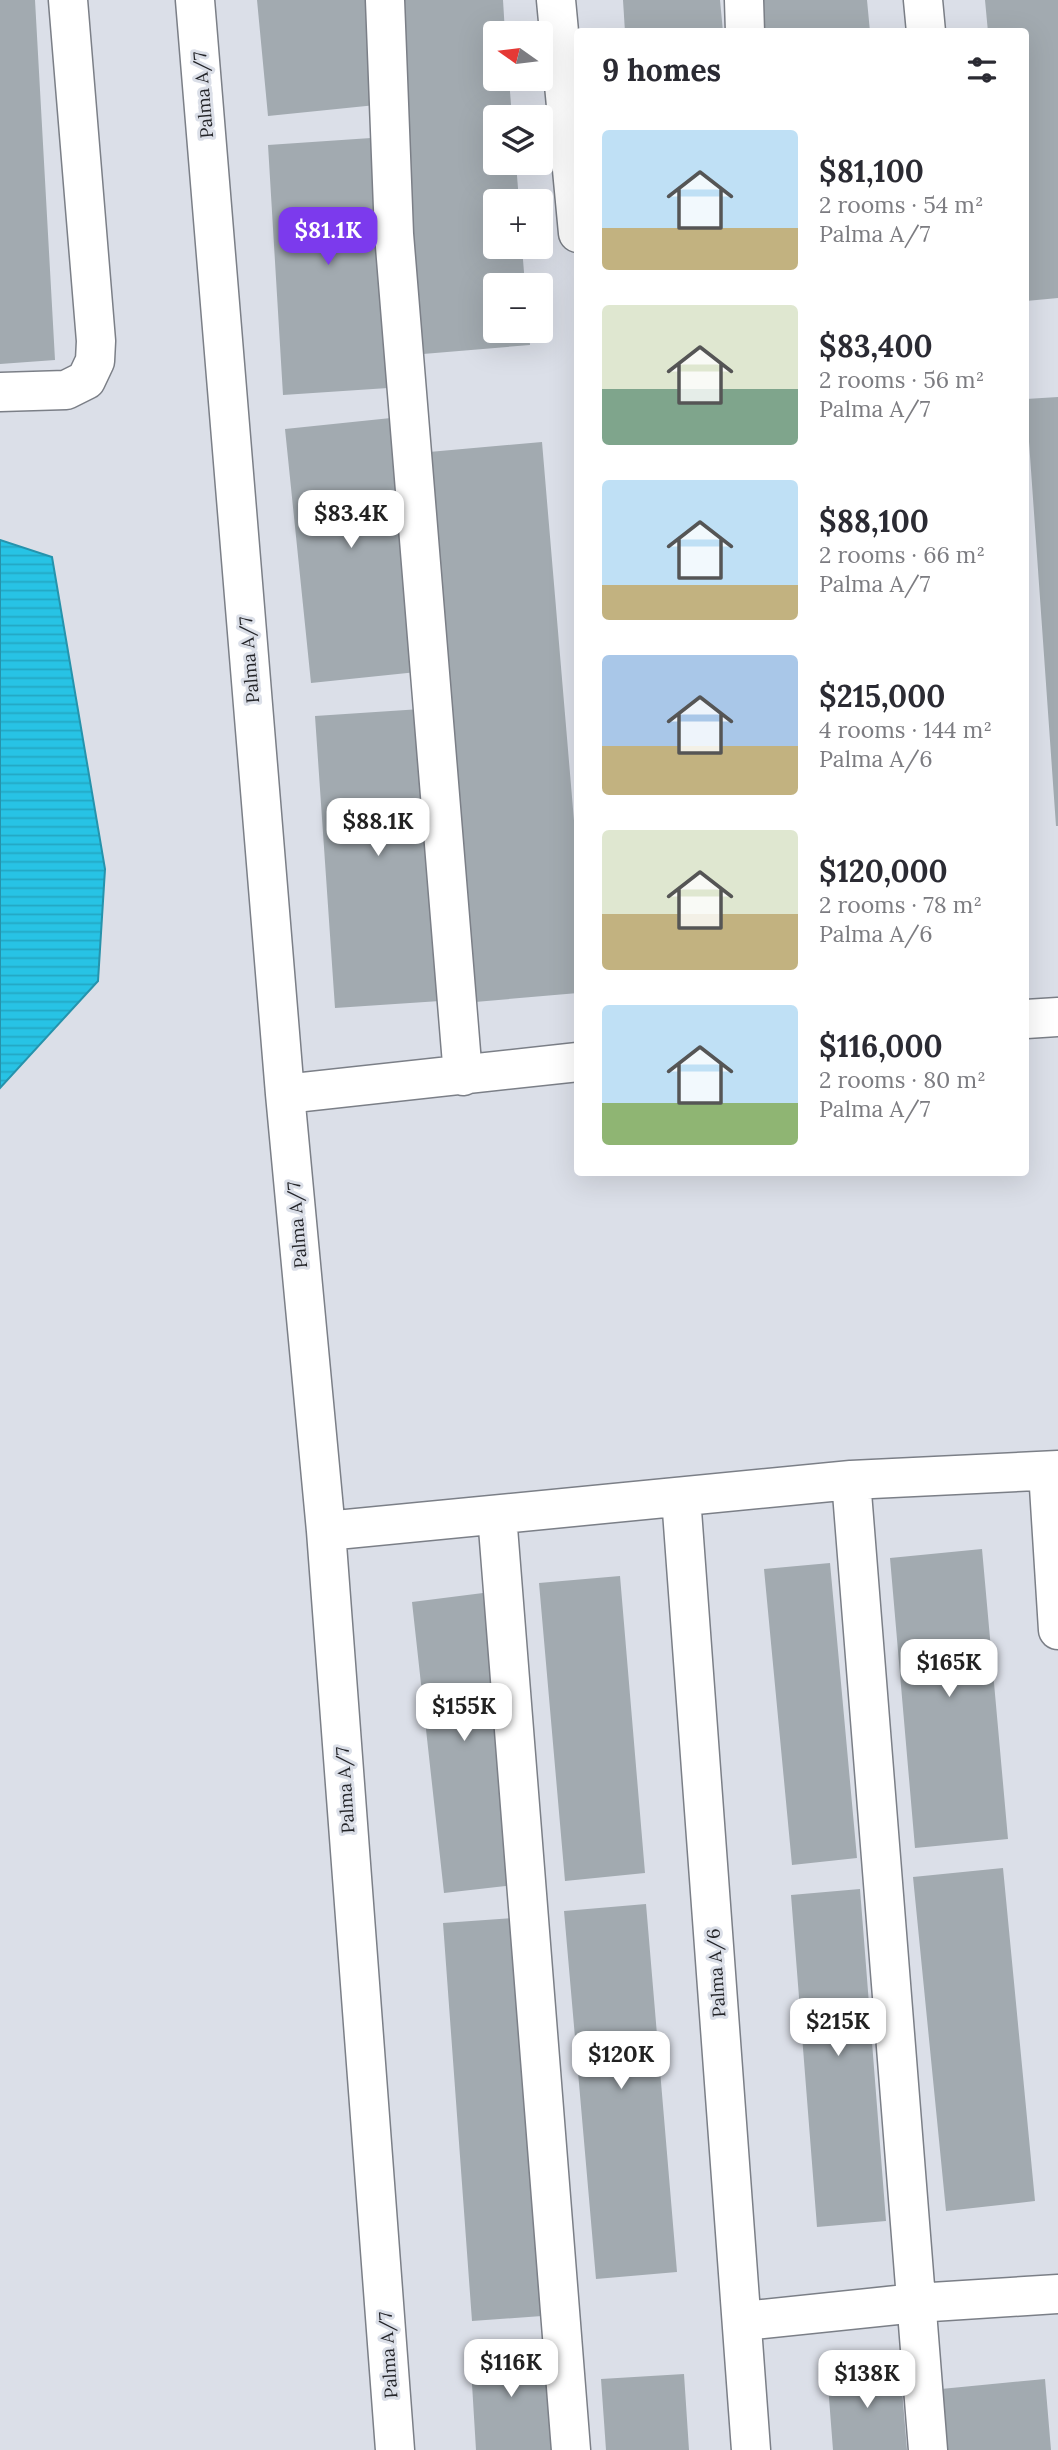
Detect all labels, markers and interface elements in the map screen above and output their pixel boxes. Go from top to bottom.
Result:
north arrow [483,21,553,91]
map controls [483,21,553,343]
street label: Palma A/7 [188,51,218,139]
text: 9 homes [602,51,721,89]
icon: filters [963,51,1001,89]
button: layers [483,105,553,175]
text: $81,100 [819,152,924,190]
icon: home [658,158,742,242]
button: + [483,189,553,259]
text: 2 rooms · 54 m² [819,190,984,219]
pin: $81.1K [271,208,385,267]
text: $81.1K [294,215,362,244]
text: Palma A/7 [819,219,930,248]
button: − [483,273,553,343]
text: $83,400 [819,327,933,365]
icon: home [658,333,742,417]
text: 2 rooms · 56 m² [819,365,984,394]
text: Palma A/7 [819,394,930,423]
pin: $83.4K [294,490,408,550]
text: $83.4K [314,498,388,527]
text: $88,100 [819,502,929,540]
icon: home [658,508,742,592]
text: 2 rooms · 66 m² [819,540,985,569]
text: Palma A/7 [819,569,930,598]
street label: Palma A/7 [234,616,264,704]
text: $215,000 [819,677,945,715]
icon: home [658,683,742,767]
text: 4 rooms · 144 m² [819,715,992,744]
text: Palma A/6 [819,744,933,773]
pin: $88.1K [321,798,435,858]
text: $88.1K [343,806,413,835]
text: $120,000 [819,852,948,890]
icon: home [658,858,742,942]
text: 2 rooms · 78 m² [819,890,982,919]
text: Palma A/6 [819,919,933,948]
text: $116,000 [819,1027,943,1065]
icon: home [658,1033,742,1117]
text: 2 rooms · 80 m² [819,1065,986,1094]
text: Palma A/7 [819,1094,930,1123]
street label: Palma A/7 [282,1181,312,1269]
pin: $165K [900,1640,998,1699]
text: $165K [917,1647,981,1676]
pin: $155K [415,1684,513,1743]
text: $155K [432,1691,496,1720]
street label: Palma A/7 [330,1746,360,1834]
street label: Palma A/6 [701,1928,731,2018]
pin: $215K [789,1998,887,2058]
text: $215K [806,2006,870,2035]
pin: $120K [572,2032,670,2091]
text: $120K [588,2039,654,2068]
street label: Palma A/7 [373,2311,403,2399]
pin: $116K [462,2340,560,2399]
text: $116K [480,2347,542,2376]
pin: $138K [818,2350,916,2410]
text: $138K [834,2358,900,2387]

